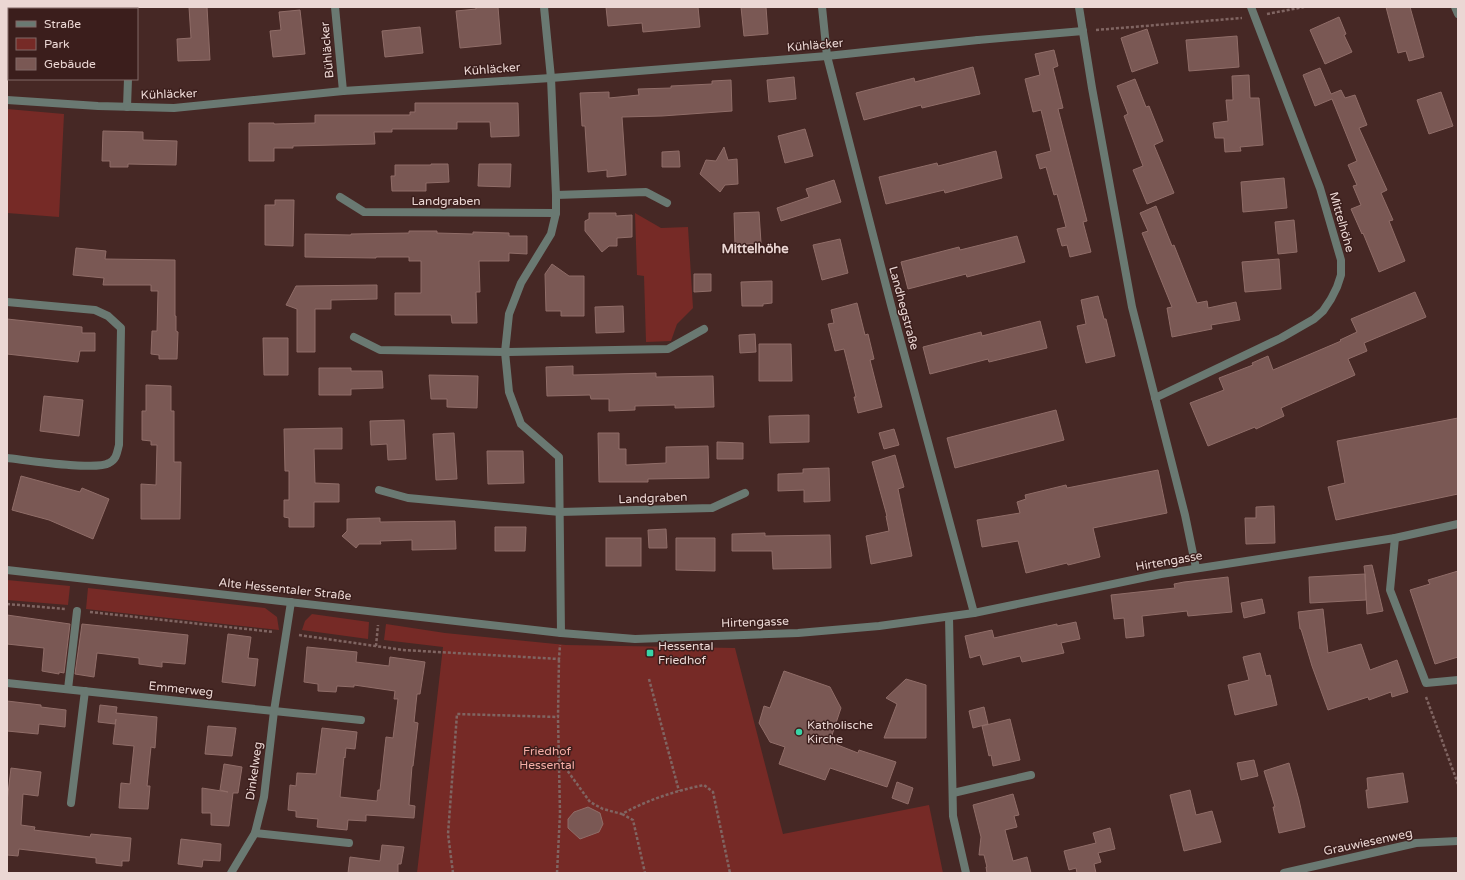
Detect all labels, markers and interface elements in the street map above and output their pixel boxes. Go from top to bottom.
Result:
legend [8,8,138,80]
text: Straße [44,17,81,31]
street label: Bühläcker [318,21,336,79]
street label: Kühläcker [786,36,844,54]
text: Park [44,37,70,51]
text: Gebäude [44,57,96,71]
street label: Kühläcker [463,60,521,78]
street label: Kühläcker [140,86,198,102]
street label: Mittelhöhe [1327,190,1357,254]
street label: Landgraben [411,194,481,208]
district label: Mittelhöhe [721,241,789,257]
street label: Landhegstraße [886,265,922,352]
street label: Landgraben [618,490,688,506]
street label: Hirtengasse [1134,548,1204,574]
street label: Alte Hessentaler Straße [218,575,352,603]
street label: Hirtengasse [721,614,789,630]
place label: Hessental Friedhof [658,639,713,667]
marker: Hessental Friedhof [645,648,655,658]
street label: Emmerweg [148,679,214,699]
place label: Katholische Kirche [807,718,873,746]
marker: Katholische Kirche [794,727,804,737]
street label: Dinkelweg [243,741,265,801]
park label: Friedhof Hessental [519,744,575,772]
street label: Grauwiesenweg [1322,826,1414,858]

